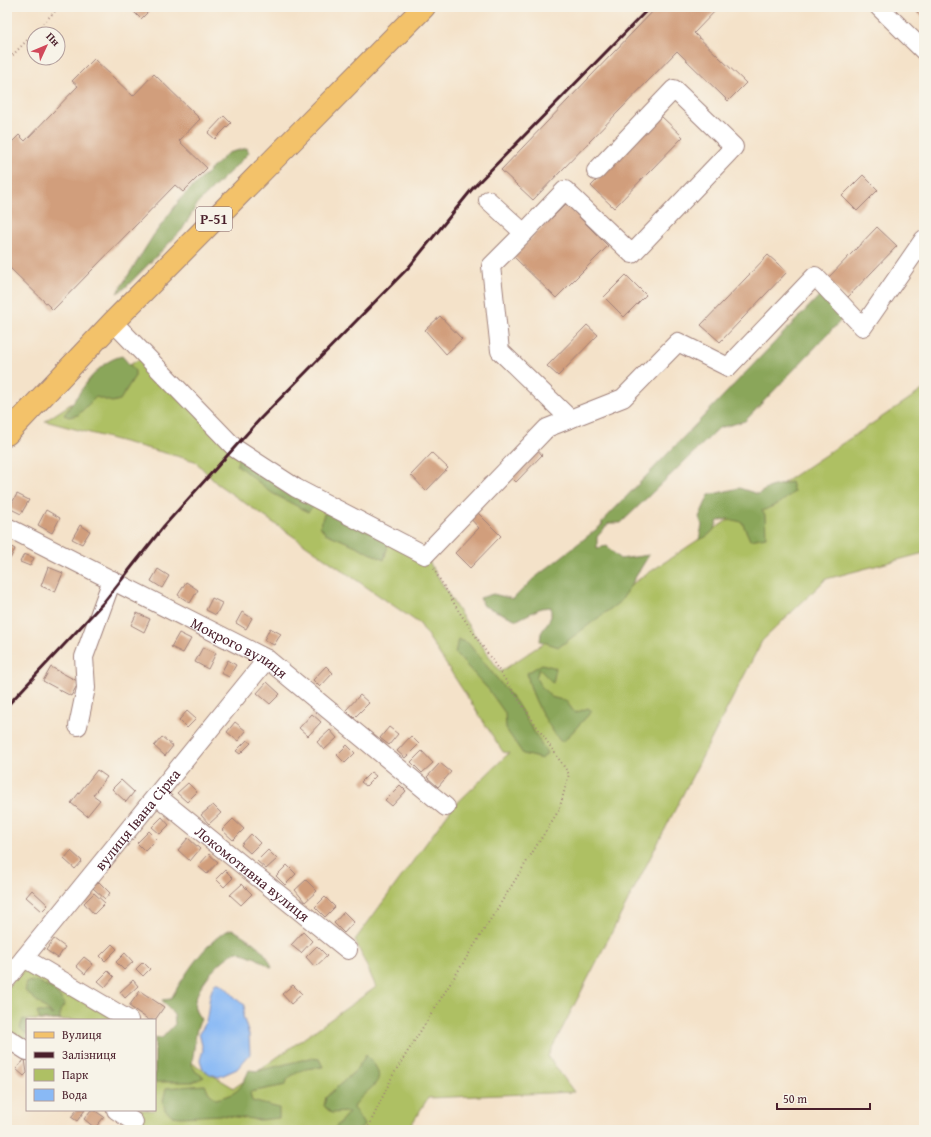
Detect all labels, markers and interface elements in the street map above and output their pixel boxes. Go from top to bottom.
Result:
north arrow [26,26,66,66]
text: Пн [43,28,64,50]
road number: Р-51 [196,207,232,231]
street label: Мокрого вулиця [187,612,293,683]
street label: вулиця Івана Сірка [89,763,185,874]
street label: Локомотивна вулиця [191,820,315,926]
legend [26,1019,156,1111]
text: Вулиця [62,1026,102,1043]
text: Залізниця [62,1046,116,1063]
text: Парк [62,1066,89,1083]
scale bar [777,1085,870,1111]
text: Вода [62,1086,87,1103]
text: 50 m [783,1090,807,1107]

